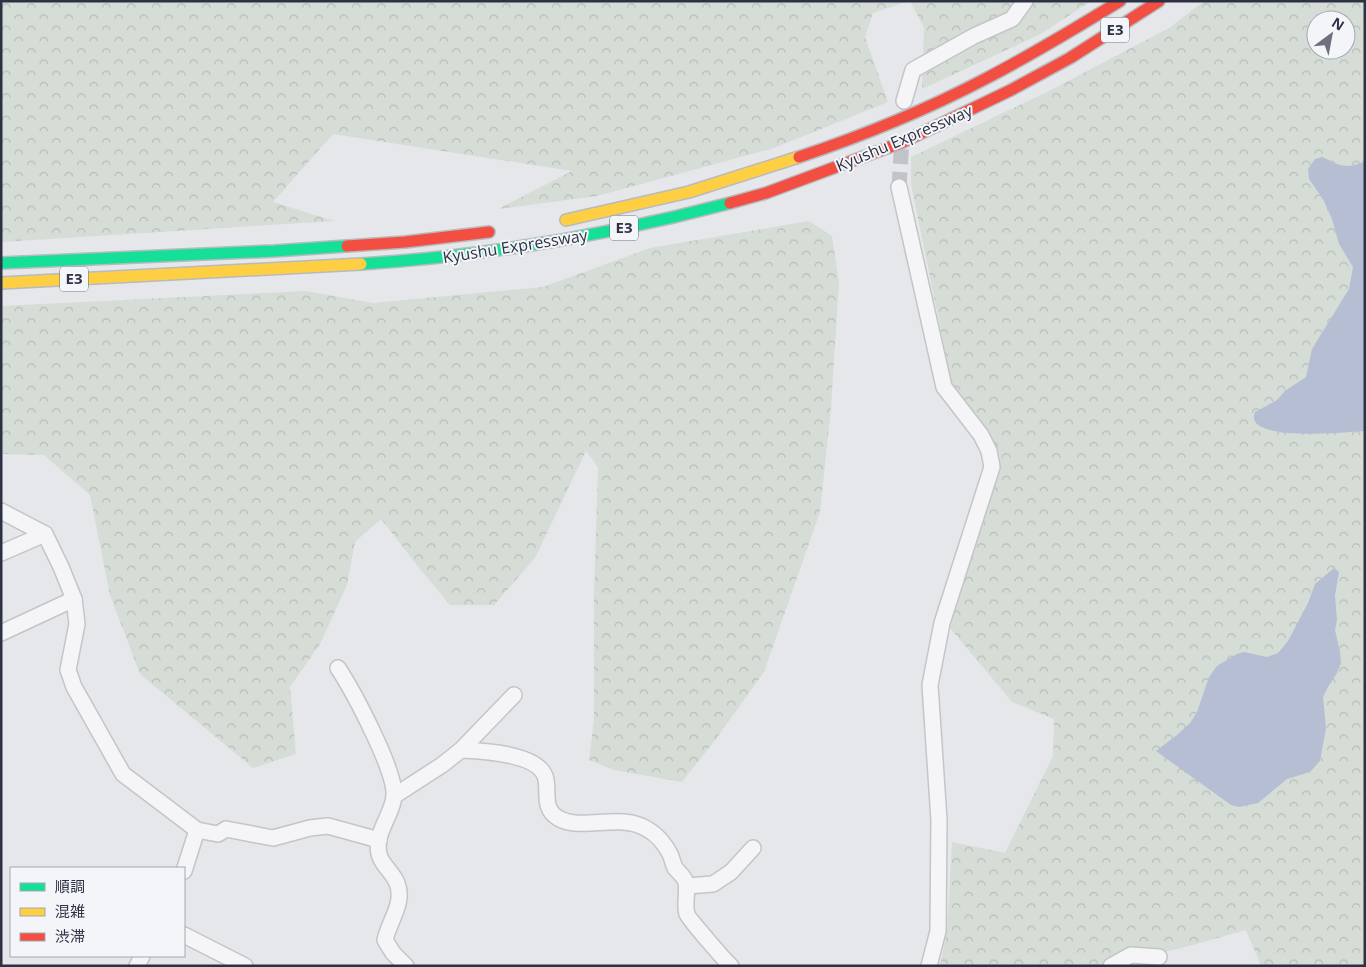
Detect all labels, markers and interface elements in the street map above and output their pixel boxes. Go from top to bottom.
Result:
north arrow [1306,10,1356,60]
text: N [1328,12,1348,35]
road number: E3 [1101,18,1129,42]
street label: Kyushu Expressway [832,99,976,177]
road number: E3 [610,216,638,240]
street label: Kyushu Expressway [441,224,590,268]
road number: E3 [60,266,88,292]
legend [10,867,185,957]
text: 順調 [55,876,85,896]
text: 混雑 [55,901,85,921]
text: 渋滞 [55,926,85,946]

